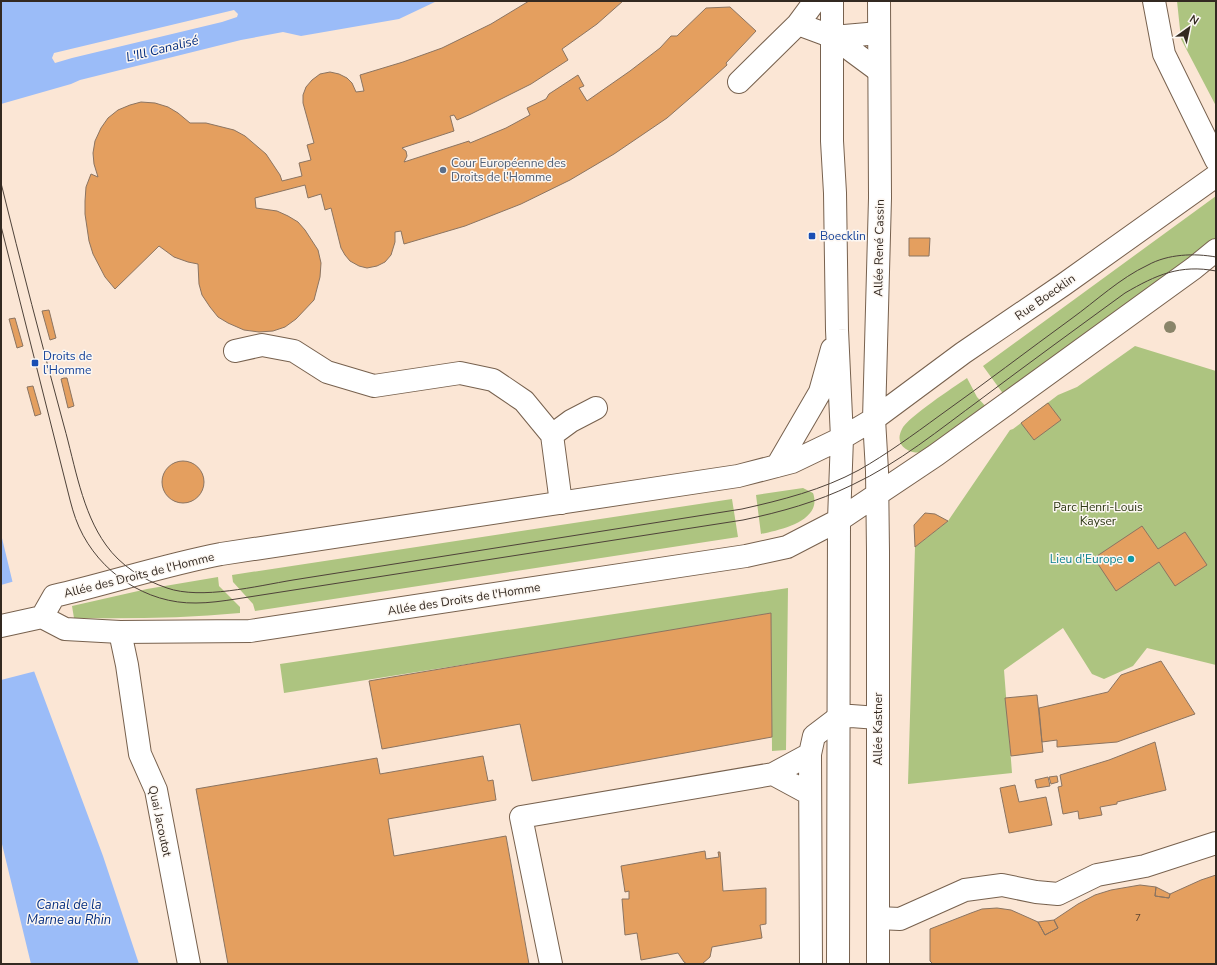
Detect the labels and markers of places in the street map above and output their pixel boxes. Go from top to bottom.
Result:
place label: Cour Européenne des Droits de l'Homme [451,155,566,185]
marker: Cour Européenne des Droits de l'Homme [438,165,448,175]
place label: Boecklin [820,228,866,244]
marker: Boecklin [807,231,817,241]
place label: Droits de l'Homme [43,348,92,378]
marker: Droits de l'Homme [30,358,40,368]
place label: Lieu d'Europe [1050,551,1123,567]
marker: Lieu d'Europe [1126,554,1136,564]

